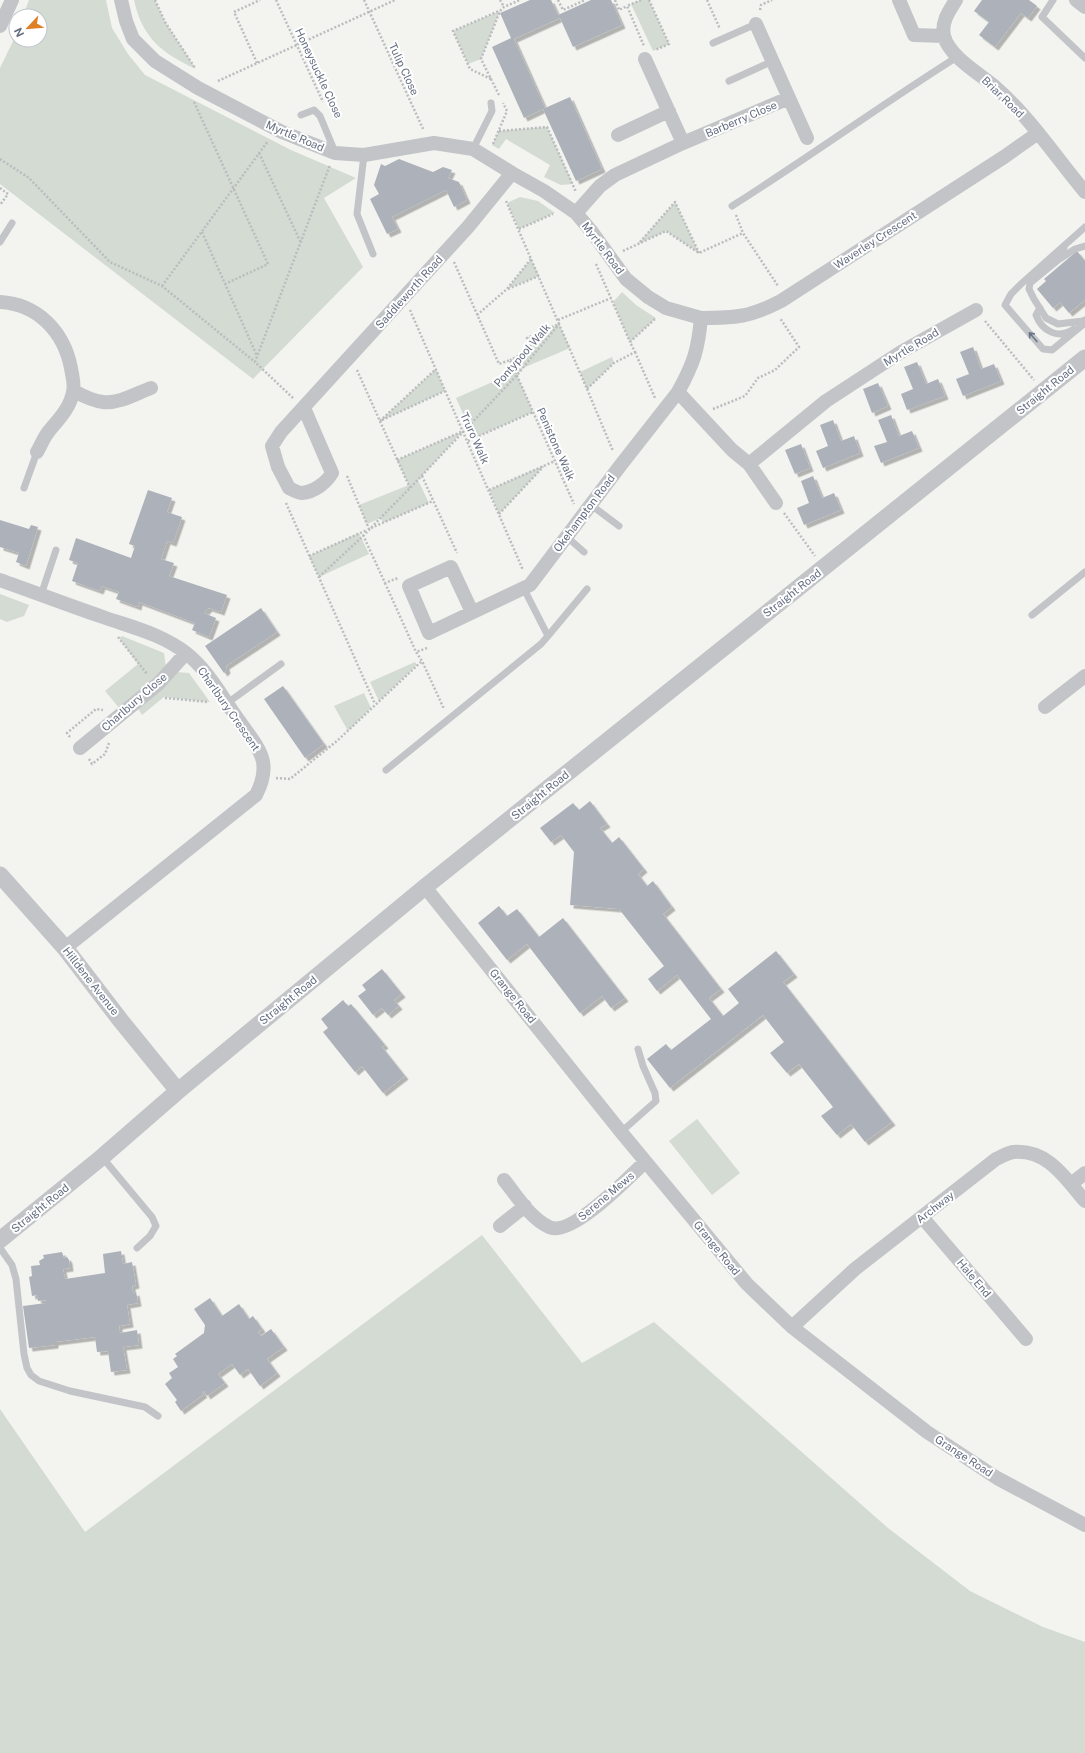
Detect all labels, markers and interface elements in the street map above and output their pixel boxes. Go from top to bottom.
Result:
north arrow [8,8,48,48]
text: N [12,26,26,39]
street label: Honeysuckle Close [293,26,345,120]
street label: Tulip Close [387,41,421,97]
street label: Briar Road [980,74,1026,120]
street label: Barberry Close [703,99,779,139]
street label: Myrtle Road [264,118,326,154]
street label: Waverley Crescent [832,209,918,271]
street label: Myrtle Road [580,220,626,276]
street label: Saddleworth Road [373,253,445,331]
street label: Pontypool Walk [491,321,553,389]
street label: Myrtle Road [881,326,941,368]
one-way arrow [1028,332,1038,342]
street label: Straight Road [1014,363,1076,417]
street label: Penistone Walk [535,406,577,482]
street label: Truro Walk [458,410,492,466]
street label: Okehampton Road [551,472,617,554]
street label: Straight Road [761,567,823,619]
street label: Charlbury Crescent [196,665,262,753]
street label: Charlbury Close [99,671,169,733]
street label: Straight Road [509,768,571,822]
street label: Hilldene Avenue [61,945,121,1017]
street label: Grange Road [488,967,538,1025]
street label: Straight Road [257,973,319,1027]
street label: Serene Mews [576,1169,637,1223]
street label: Straight Road [9,1181,71,1235]
street label: Archway [914,1189,956,1225]
street label: Grange Road [692,1219,742,1277]
street label: Hale End [955,1257,993,1299]
street label: Grange Road [933,1433,995,1479]

